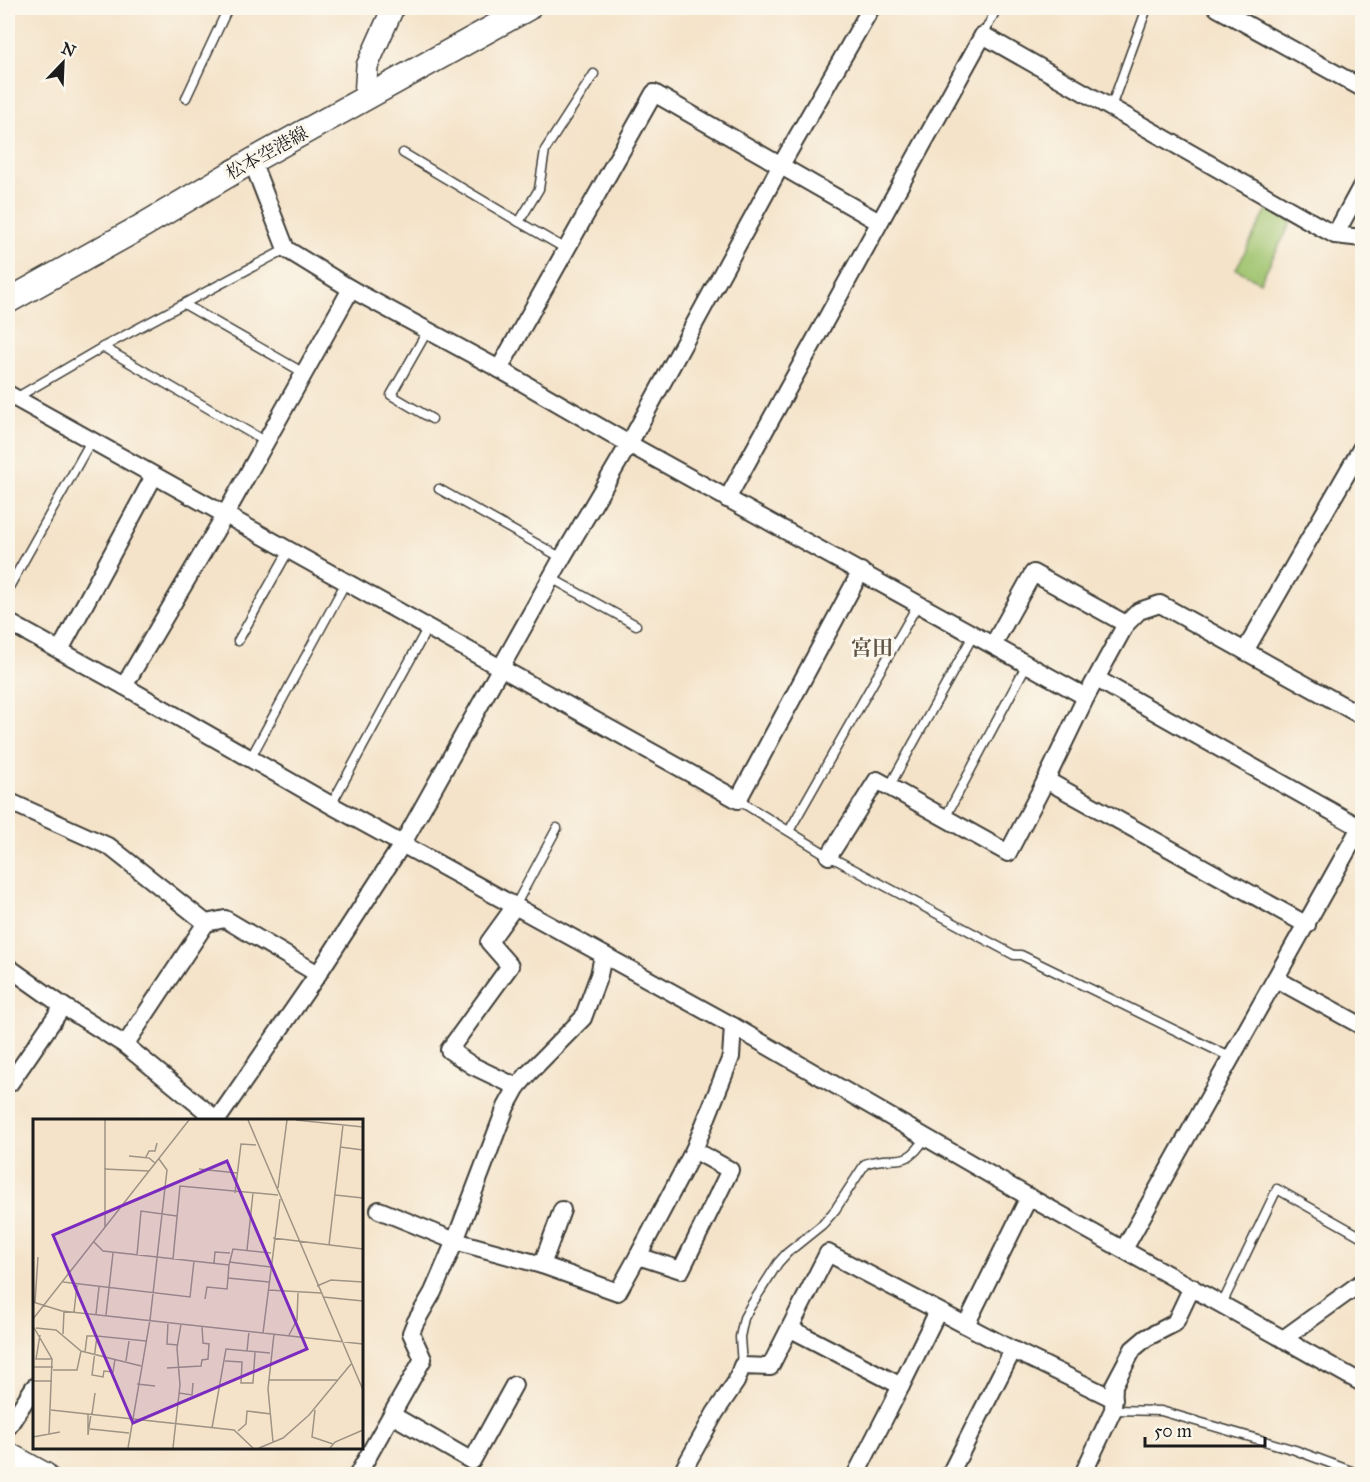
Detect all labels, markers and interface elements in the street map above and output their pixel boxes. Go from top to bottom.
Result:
north arrow [33,33,93,93]
text: N [59,38,79,61]
street label: 松本空港線 [222,122,312,184]
district label: 宮田 [851,635,893,661]
inset map [33,1119,363,1449]
scale bar [1145,1410,1265,1448]
text: 50 m [1154,1420,1192,1442]

